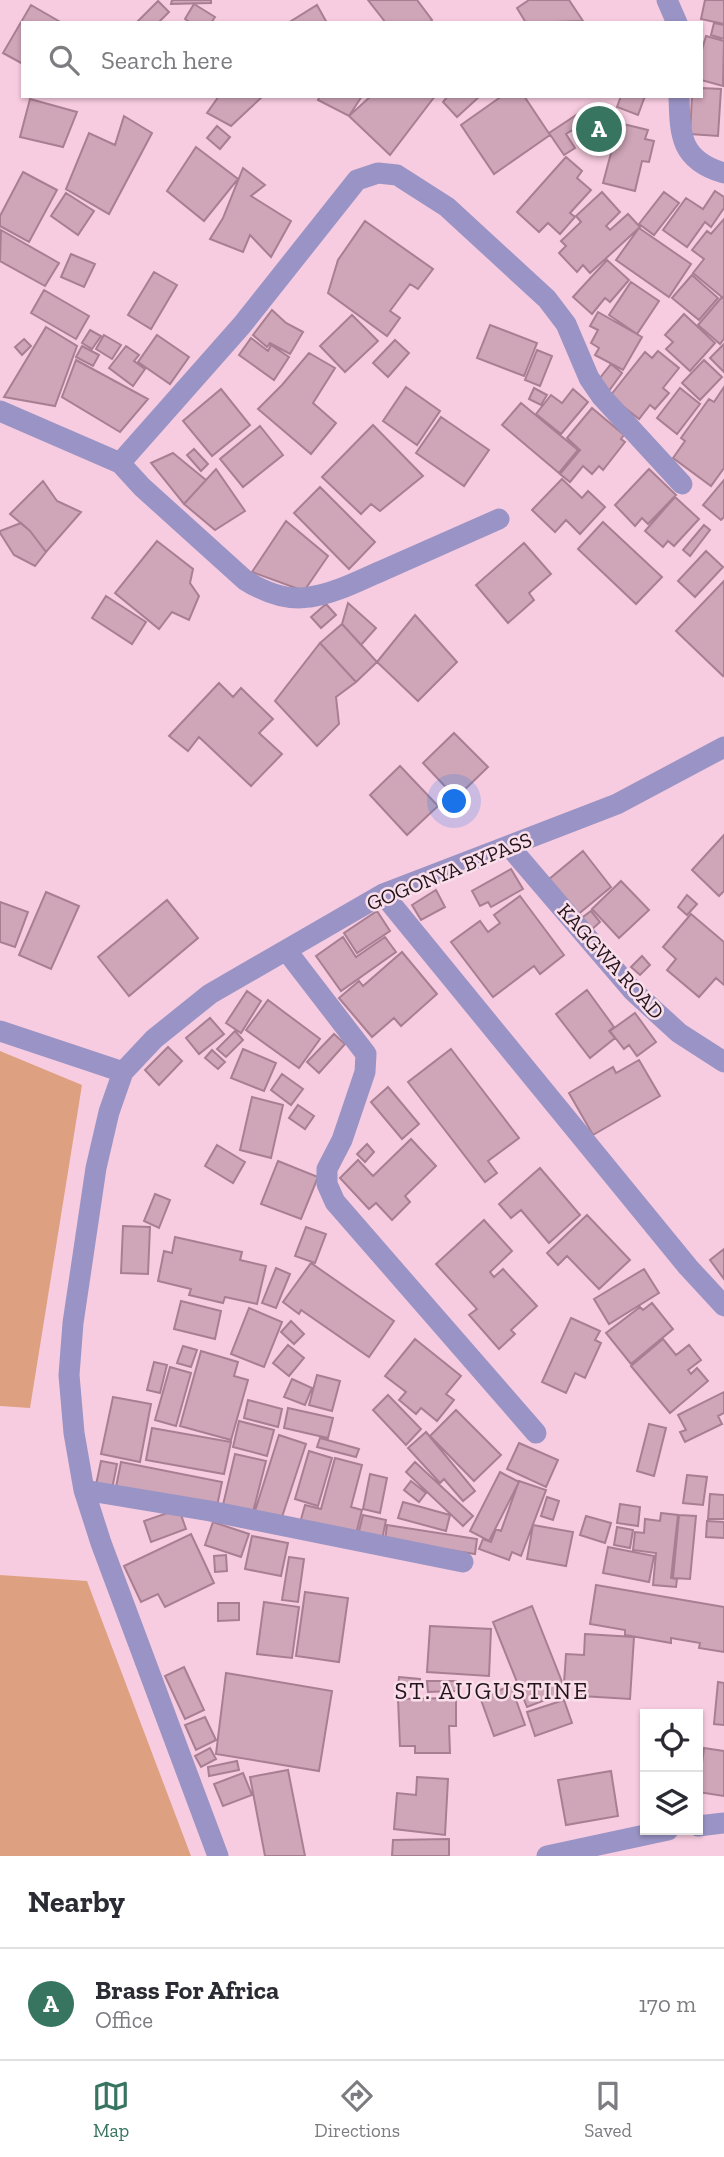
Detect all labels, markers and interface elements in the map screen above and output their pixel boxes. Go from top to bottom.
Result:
search box [21,21,703,98]
icon: search [45,41,83,79]
text: Search here [101,44,233,76]
pin: A [576,103,622,155]
your location [437,784,471,818]
street label: GOGONYA BYPASS [363,826,535,916]
street label: KAGGWA ROAD [552,898,670,1024]
district label: ST. AUGUSTINE [395,1676,589,1705]
map controls [640,1709,703,1835]
button: locate [640,1709,703,1772]
button: layers [640,1772,703,1835]
text: Nearby [28,1884,125,1920]
text: Brass For Africa [95,1974,279,2006]
text: A [43,1990,59,2018]
text: 170 m [638,1990,696,2018]
text: Office [95,2006,153,2034]
tab: Map [92,2077,130,2142]
tab: Directions [314,2077,400,2142]
tab: Saved [584,2077,632,2142]

